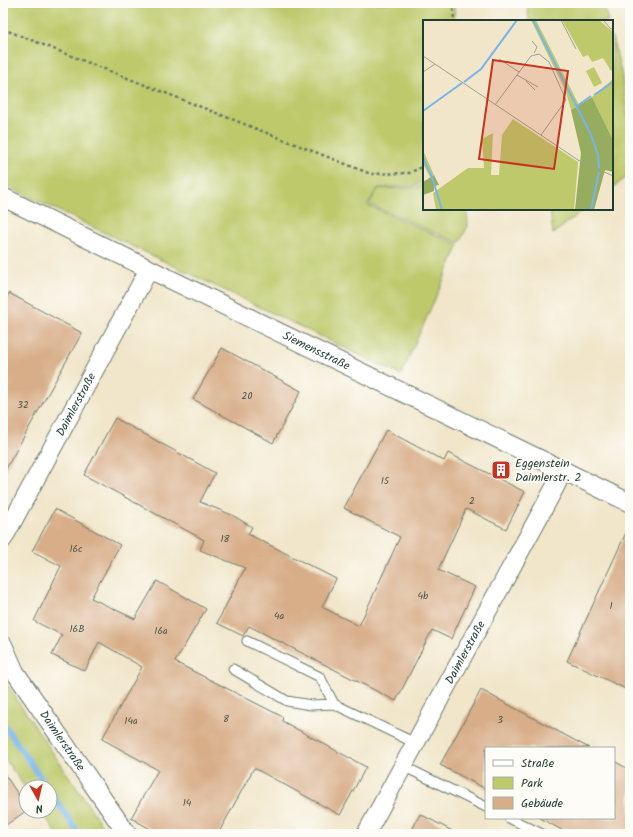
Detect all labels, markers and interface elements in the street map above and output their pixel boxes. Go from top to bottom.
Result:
inset map [423,20,613,210]
street label: Siemensstraße [279,326,354,376]
street label: Daimlerstraße [51,369,102,440]
house number: 20 [242,388,252,404]
house number: 32 [17,397,29,413]
place label: Eggenstein Daimlerstr. 2 [515,454,581,487]
building icon: Eggenstein Daimlerstr. 2 [490,459,512,481]
house number: 15 [381,473,390,489]
house number: 2 [469,493,475,509]
house number: 18 [220,531,231,547]
house number: 16c [69,541,83,557]
house number: 4b [418,588,429,604]
house number: 1 [609,598,613,614]
house number: 4a [274,608,284,624]
street label: Daimlerstraße [440,617,491,688]
house number: 16B [69,621,85,637]
house number: 16a [154,623,168,639]
street label: Daimlerstraße [34,707,90,776]
house number: 8 [223,711,230,727]
house number: 3 [497,712,503,728]
house number: 14a [124,713,138,729]
legend [485,747,615,819]
text: Straße [521,754,555,773]
text: Park [521,774,543,793]
north arrow [18,779,58,819]
text: Gebäude [521,794,563,813]
house number: 14 [183,795,192,811]
text: N [35,799,44,817]

